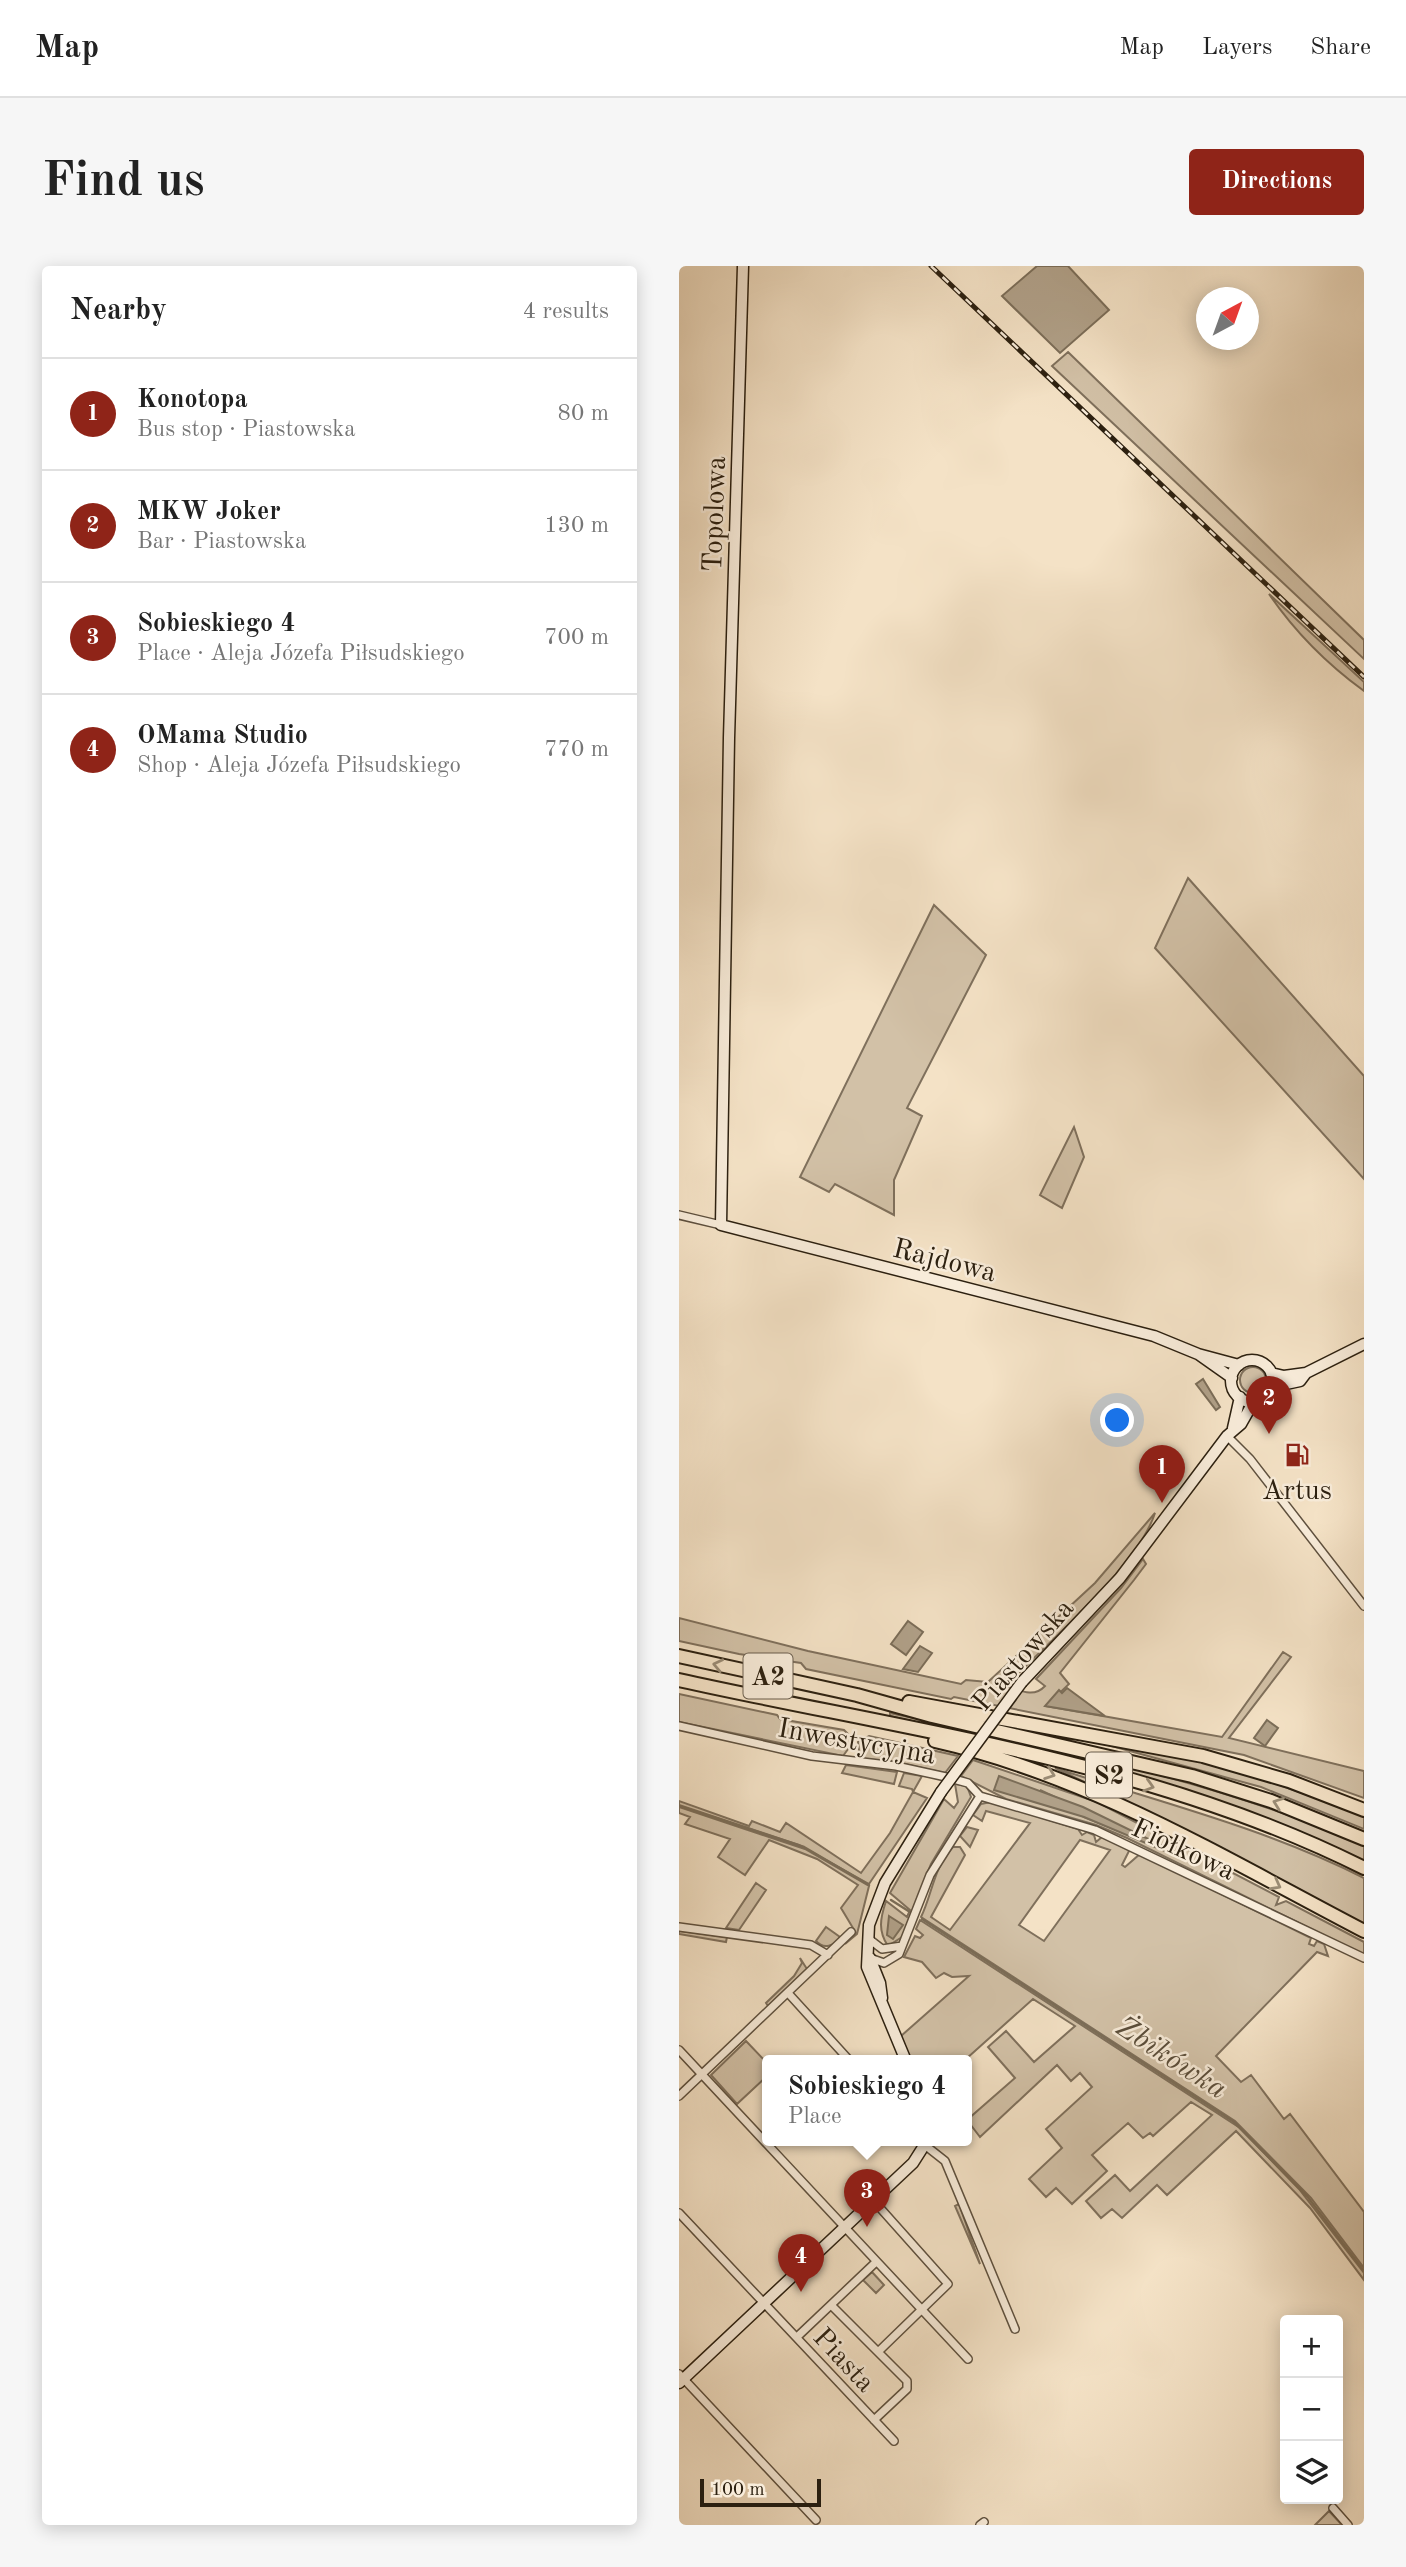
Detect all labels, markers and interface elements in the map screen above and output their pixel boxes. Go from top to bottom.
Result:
text: Map [35,32,99,65]
text: Map [1120,36,1164,60]
text: Layers [1202,36,1272,60]
text: Share [1310,36,1371,60]
button: Directions [1189,149,1364,215]
text: Find us [42,158,205,207]
north arrow [1196,287,1259,350]
text: Nearby [70,296,167,326]
text: 4 results [523,300,609,323]
text: Konotopa [137,387,248,413]
text: 1 [86,402,100,425]
text: 80 m [558,402,609,425]
text: Bus stop · Piastowska [137,418,356,441]
street label: Topolowa [700,455,732,573]
text: MKW Joker [137,499,281,525]
text: 2 [86,514,100,537]
text: 130 m [544,514,609,537]
text: Bar · Piastowska [137,530,306,553]
text: Sobieskiego 4 [137,611,296,637]
text: 3 [86,626,100,649]
text: 700 m [544,626,609,649]
text: Place · Aleja Józefa Piłsudskiego [137,642,465,665]
text: OMama Studio [137,723,308,749]
text: 4 [86,738,100,761]
text: 770 m [544,738,609,761]
text: Shop · Aleja Józefa Piłsudskiego [137,754,461,777]
street label: Rajdowa [890,1236,999,1288]
pin: 2 [1246,1376,1292,1434]
your location [1100,1403,1134,1437]
fuel station icon: Artus [1283,1441,1311,1469]
pin: 1 [1139,1445,1185,1503]
place label: Artus [1262,1478,1332,1506]
street label: Piastowska [968,1595,1080,1717]
road number: A2 [743,1653,793,1698]
one-way arrow [712,1659,724,1673]
street label: Inwestycyjna [775,1715,938,1771]
road number: S2 [1086,1752,1132,1798]
one-way arrow [1044,1766,1056,1780]
one-way arrow [1142,1777,1154,1792]
one-way arrow [1273,1798,1285,1812]
street label: Fiołkowa [1127,1815,1239,1887]
one-way arrow [1269,1877,1282,1890]
water label: Żbikówka [1110,2008,1234,2105]
popup [762,2055,972,2146]
text: Sobieskiego 4 [788,2074,946,2100]
text: Place [788,2105,842,2128]
pin: 3 [844,2169,890,2227]
pin: 4 [778,2234,824,2292]
map controls [1280,2315,1343,2504]
button: + [1280,2315,1343,2378]
street label: Piasta [807,2324,879,2399]
button: − [1280,2378,1343,2441]
button: layers [1280,2441,1343,2504]
scale bar [700,2476,821,2508]
text: 100 m [711,2481,764,2500]

